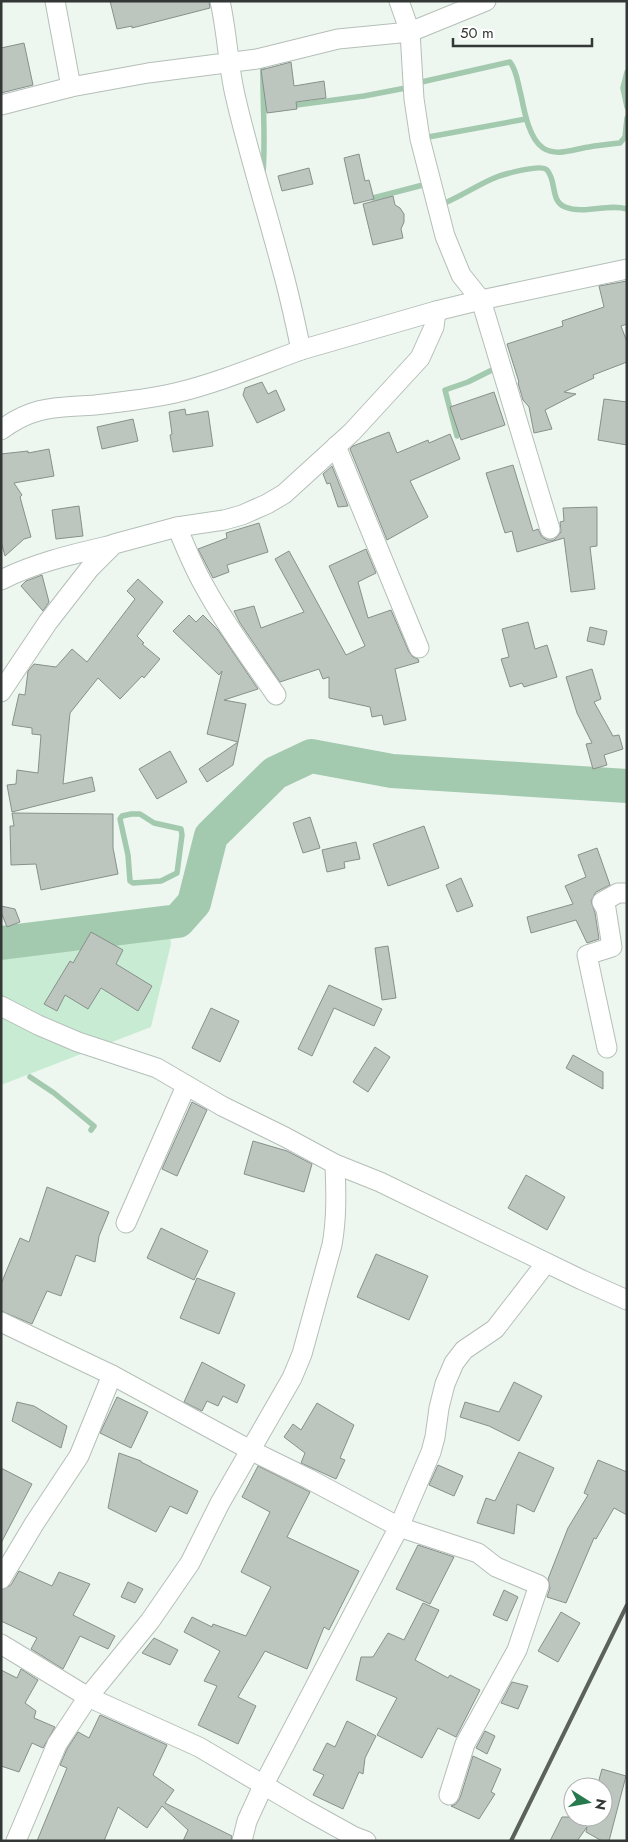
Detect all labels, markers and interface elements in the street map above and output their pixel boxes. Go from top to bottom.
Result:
scale bar [453,15,592,47]
text: 50 m [460,22,494,44]
north arrow [563,1777,613,1827]
text: N [590,1797,612,1812]

